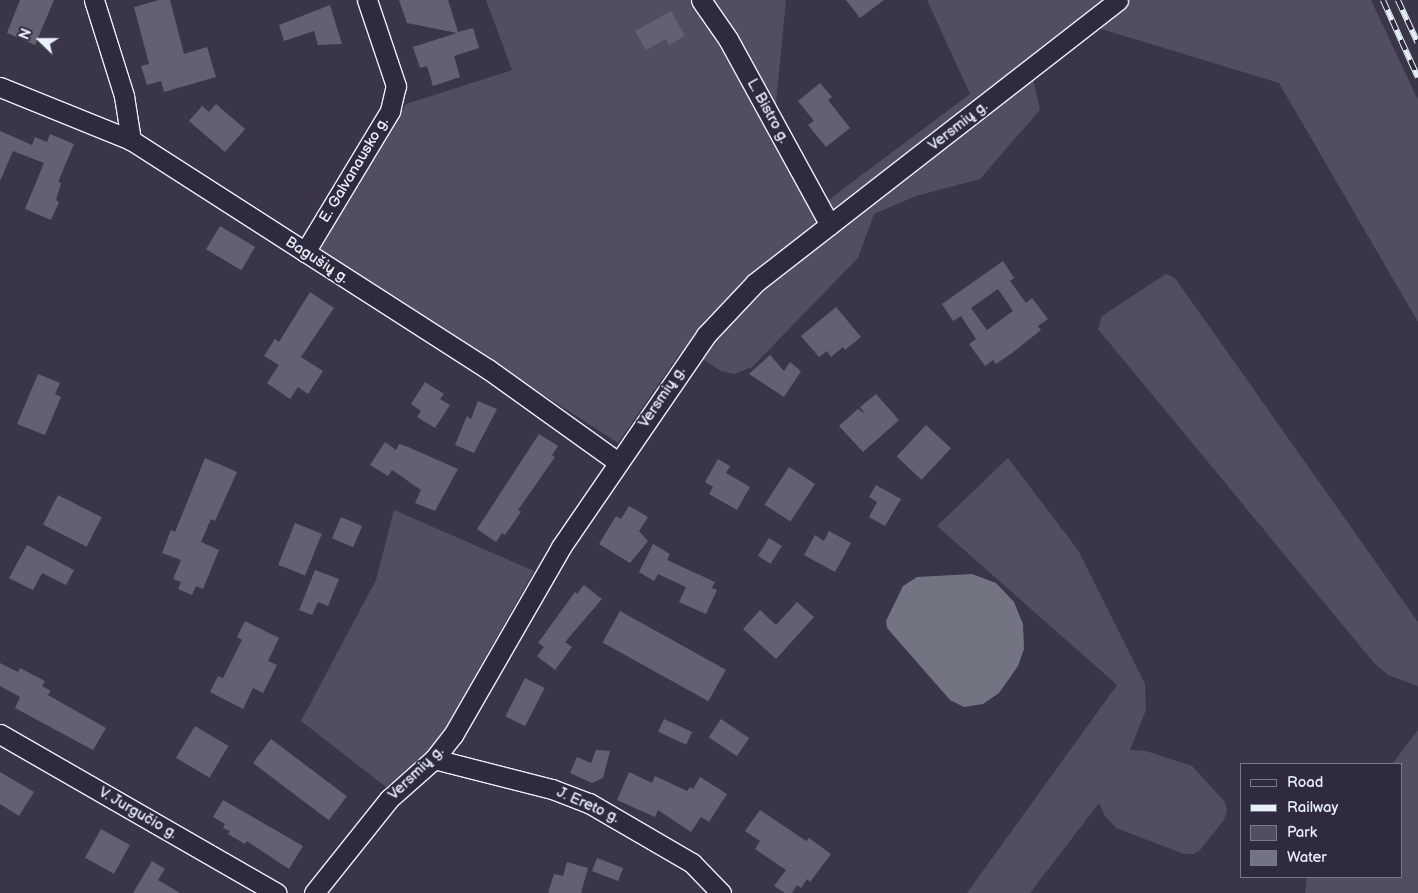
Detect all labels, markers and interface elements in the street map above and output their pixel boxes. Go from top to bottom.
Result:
north arrow [15,15,65,65]
text: N [16,26,35,42]
street label: L. Bistro g. [743,76,793,146]
street label: Versmių g. [925,97,991,155]
street label: E. Galvanausko g. [316,114,392,226]
street label: Bagušių g. [282,233,352,287]
street label: Versmių g. [635,363,689,431]
street label: Versmių g. [385,742,447,804]
legend [1240,763,1403,878]
text: Road [1287,773,1323,792]
street label: V. Jurgučio g. [95,783,181,843]
street label: J. Ereto g. [554,783,622,827]
text: Railway [1287,798,1338,817]
text: Park [1287,823,1317,842]
text: Water [1287,848,1327,867]

